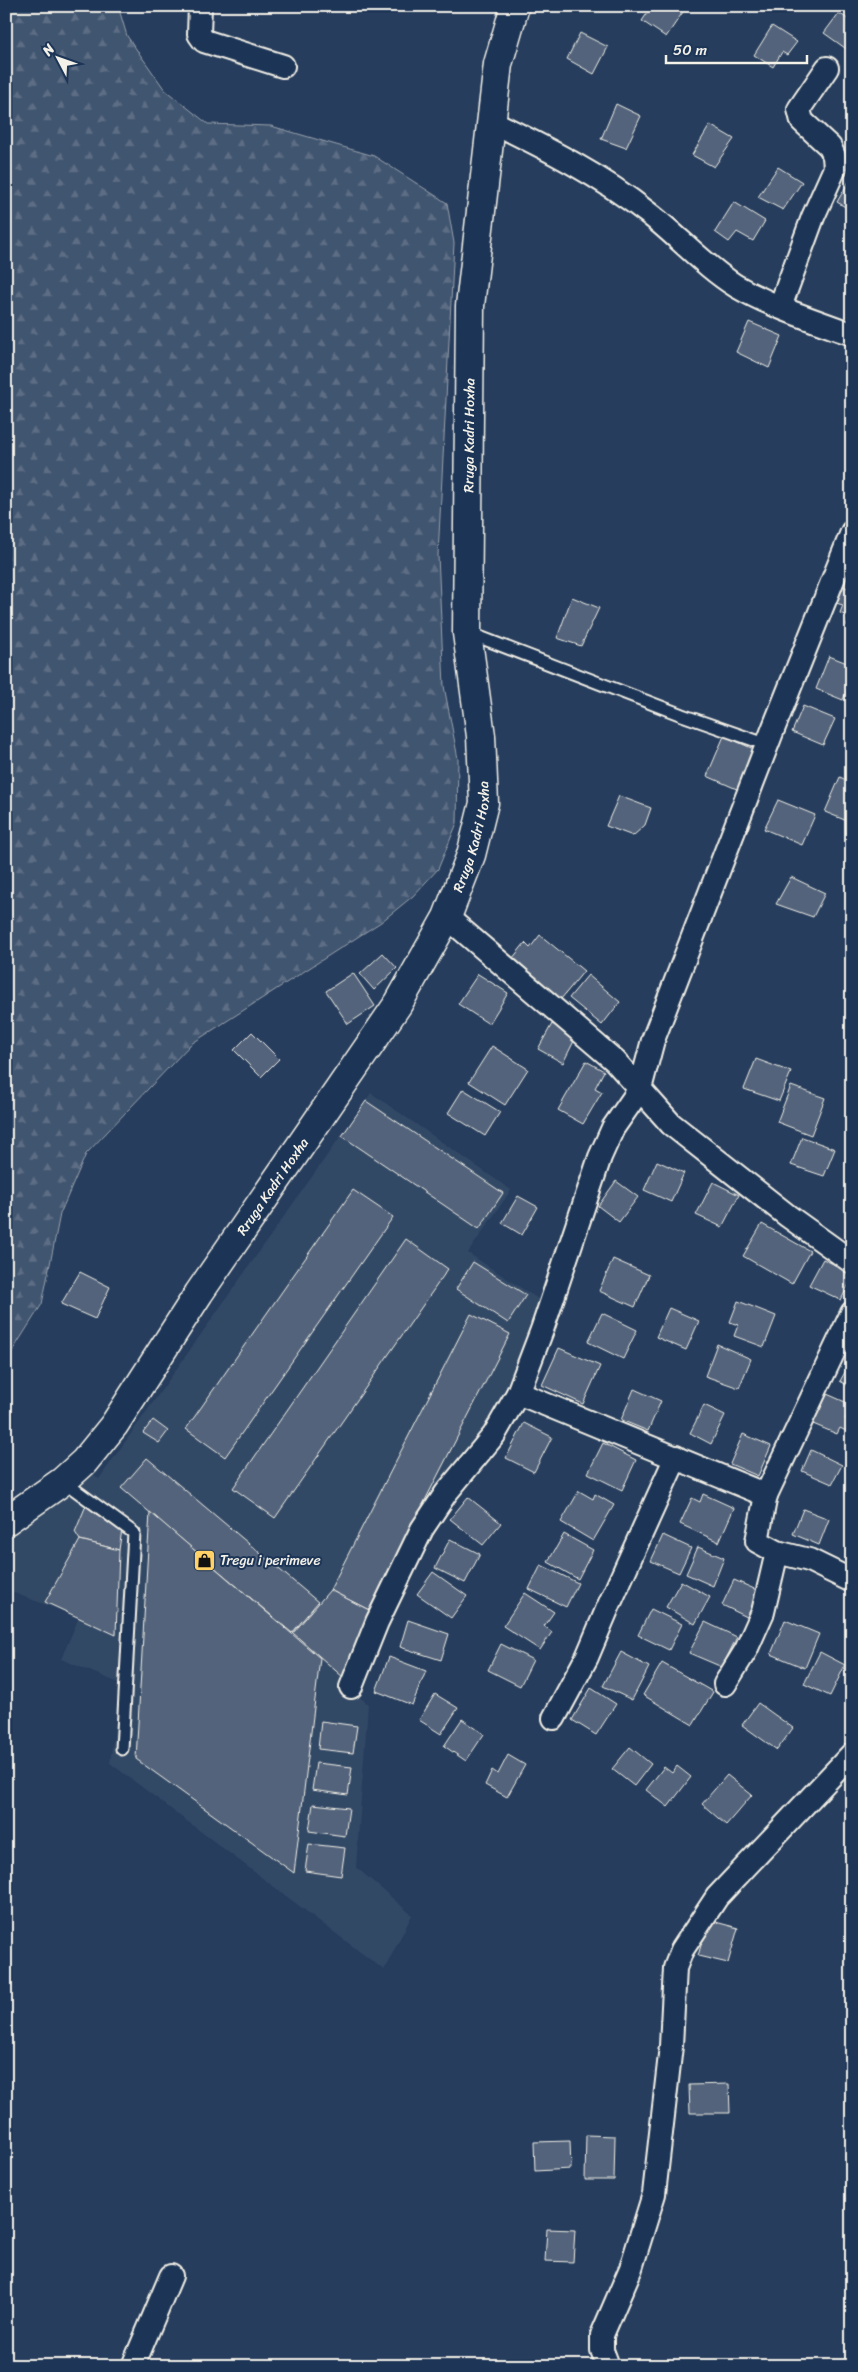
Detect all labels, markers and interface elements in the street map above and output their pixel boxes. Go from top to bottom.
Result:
north arrow [32,32,82,82]
scale bar [666,32,807,64]
text: 50 m [673,37,708,63]
text: N [35,38,61,62]
street label: Rruga Kadri Hoxha [456,378,482,493]
street label: Rruga Kadri Hoxha [446,781,497,896]
street label: Rruga Kadri Hoxha [230,1133,316,1241]
shop icon: Tregu i perimeve [192,1548,216,1572]
place label: Tregu i perimeve [220,1548,321,1573]

